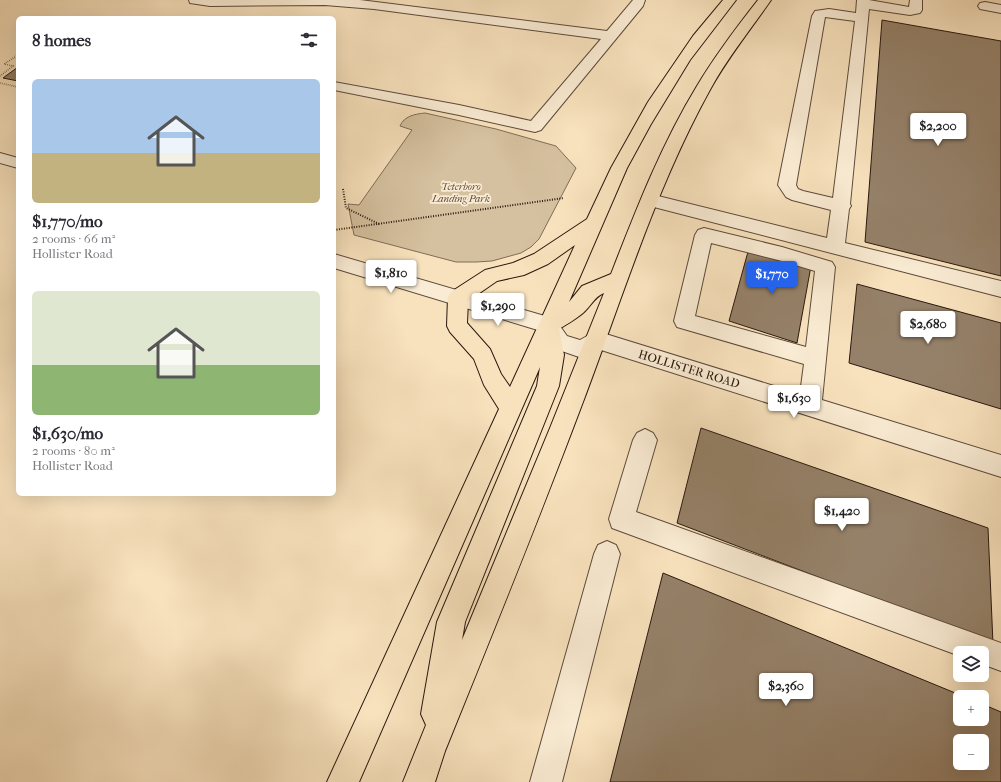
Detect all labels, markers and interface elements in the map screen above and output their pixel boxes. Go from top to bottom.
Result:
icon: filters [298,29,320,51]
text: 8 homes [32,30,91,50]
icon: home [140,105,212,177]
pin: $2,200 [905,113,971,147]
text: $2,200 [919,118,957,133]
park label: Teterboro Landing Park [431,181,490,205]
text: $1,770/mo [32,211,103,231]
text: 2 rooms · 66 m² [32,231,115,246]
text: Hollister Road [32,246,113,261]
pin: $1,810 [358,260,424,294]
pin: $1,770 [739,261,805,295]
text: $1,810 [375,265,407,280]
text: $1,770 [755,266,789,281]
pin: $1,290 [465,293,531,327]
text: $1,290 [480,298,516,313]
pin: $2,680 [895,311,961,345]
text: $2,680 [909,316,947,331]
icon: home [140,317,212,389]
street label: HOLLISTER ROAD [637,347,741,391]
pin: $1,630 [761,385,827,419]
text: $1,630 [777,390,811,405]
text: $1,630/mo [32,423,103,443]
text: 2 rooms · 80 m² [32,443,115,458]
text: Hollister Road [32,458,113,473]
pin: $1,420 [809,498,875,532]
text: $1,420 [824,503,860,518]
map controls [953,646,989,770]
button: layers [953,646,989,682]
pin: $2,360 [753,673,819,707]
text: $2,360 [768,678,804,693]
button: + [953,690,989,726]
button: − [953,734,989,770]

